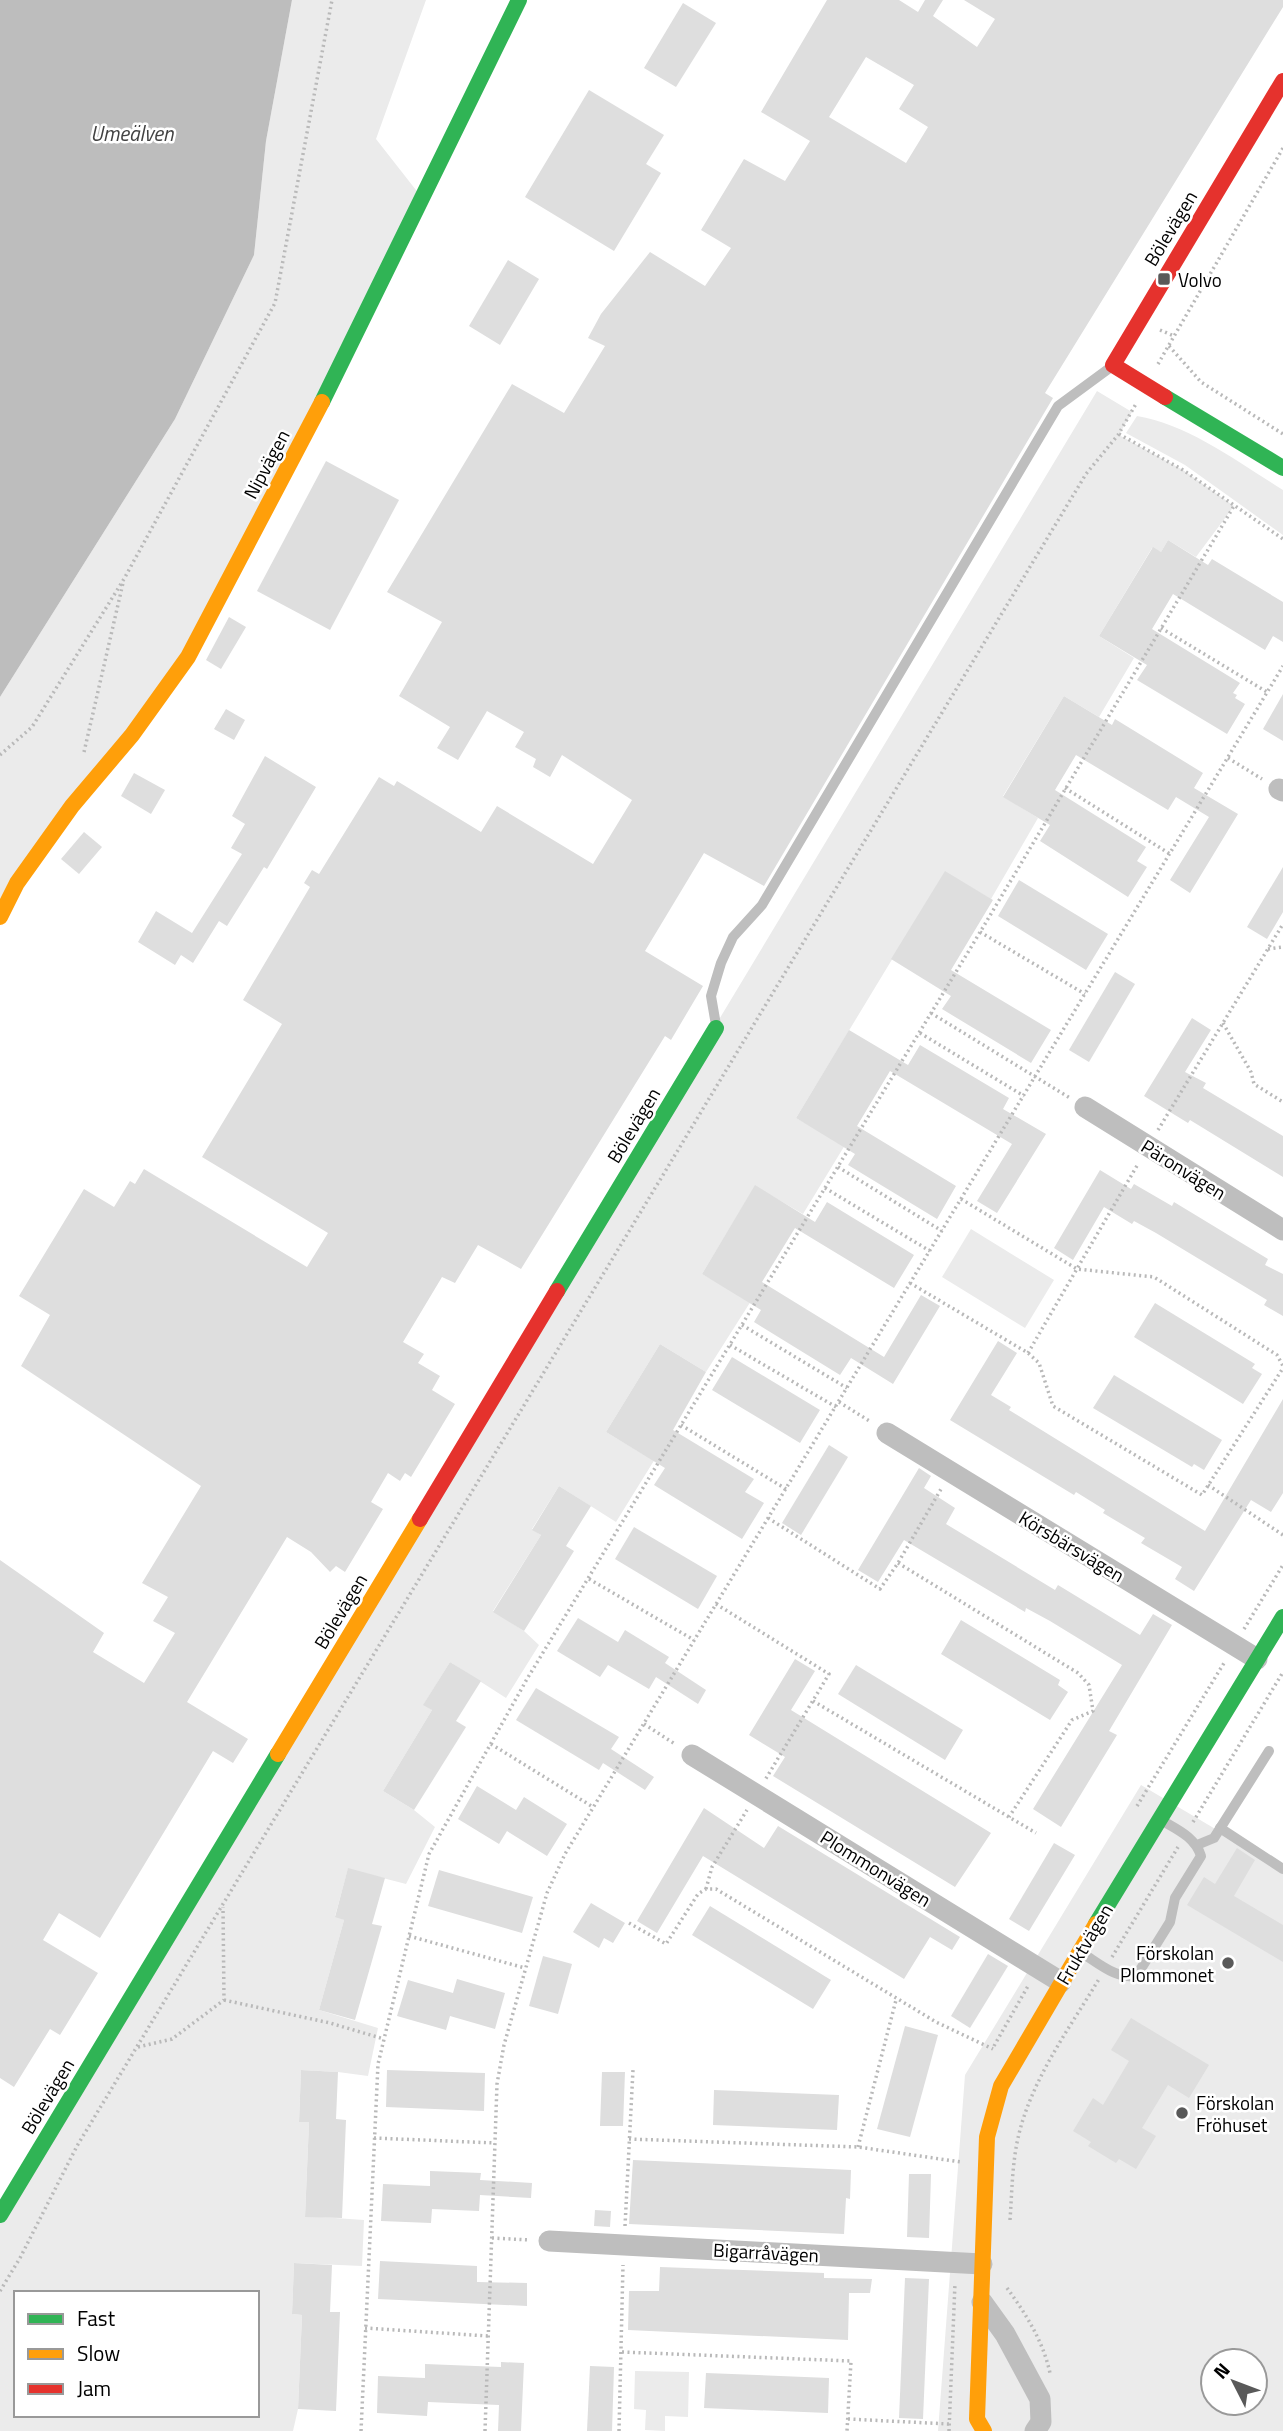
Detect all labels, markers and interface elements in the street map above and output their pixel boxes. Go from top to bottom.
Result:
water label: Umeälven [91,117,174,149]
street label: Bölevägen [1136,185,1204,271]
place label: Volvo [1178,265,1222,294]
marker: Volvo [1156,271,1172,287]
street label: Nipvägen [236,424,296,504]
street label: Bölevägen [599,1082,667,1168]
street label: Päronvägen [1136,1131,1232,1207]
street label: Körsbärsvägen [1014,1503,1130,1589]
street label: Bölevägen [306,1568,374,1654]
street label: Plommonvägen [815,1822,937,1914]
street label: Fruktvägen [1048,1898,1120,1990]
place label: Förskolan Plommonet [1120,1938,1214,1989]
marker: Förskolan Plommonet [1220,1955,1236,1971]
street label: Bölevägen [13,2053,81,2139]
place label: Förskolan Fröhuset [1196,2088,1274,2139]
marker: Förskolan Fröhuset [1174,2105,1190,2121]
street label: Bigarråvägen [712,2235,820,2269]
legend [14,2291,259,2417]
text: Fast [77,2302,116,2334]
text: Slow [77,2337,120,2369]
north arrow [1199,2347,1269,2417]
text: N [1206,2356,1236,2385]
text: Jam [77,2372,111,2404]

